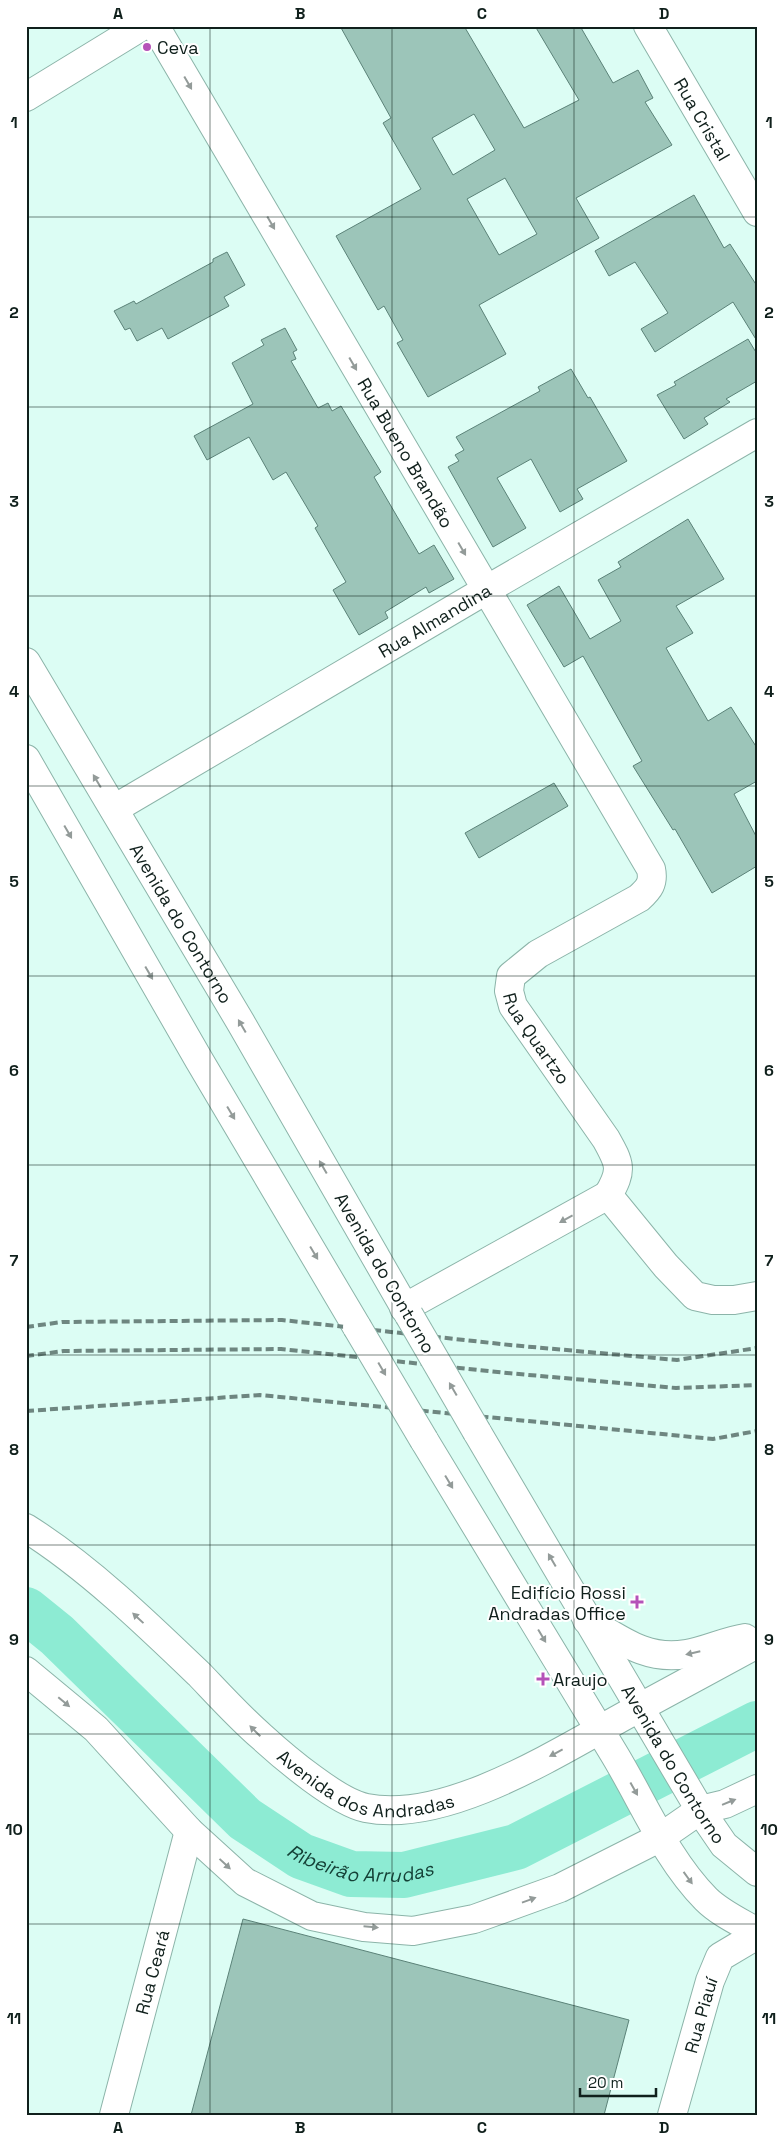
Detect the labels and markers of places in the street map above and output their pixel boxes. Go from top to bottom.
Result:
place label: Ceva [157,36,199,59]
marker: Ceva [141,41,153,53]
place label: Edifício Rossi Andradas Office [488,1581,626,1625]
marker: Edifício Rossi Andradas Office [630,1595,644,1609]
place label: Araujo [553,1668,608,1691]
marker: Araujo [537,1673,549,1685]

